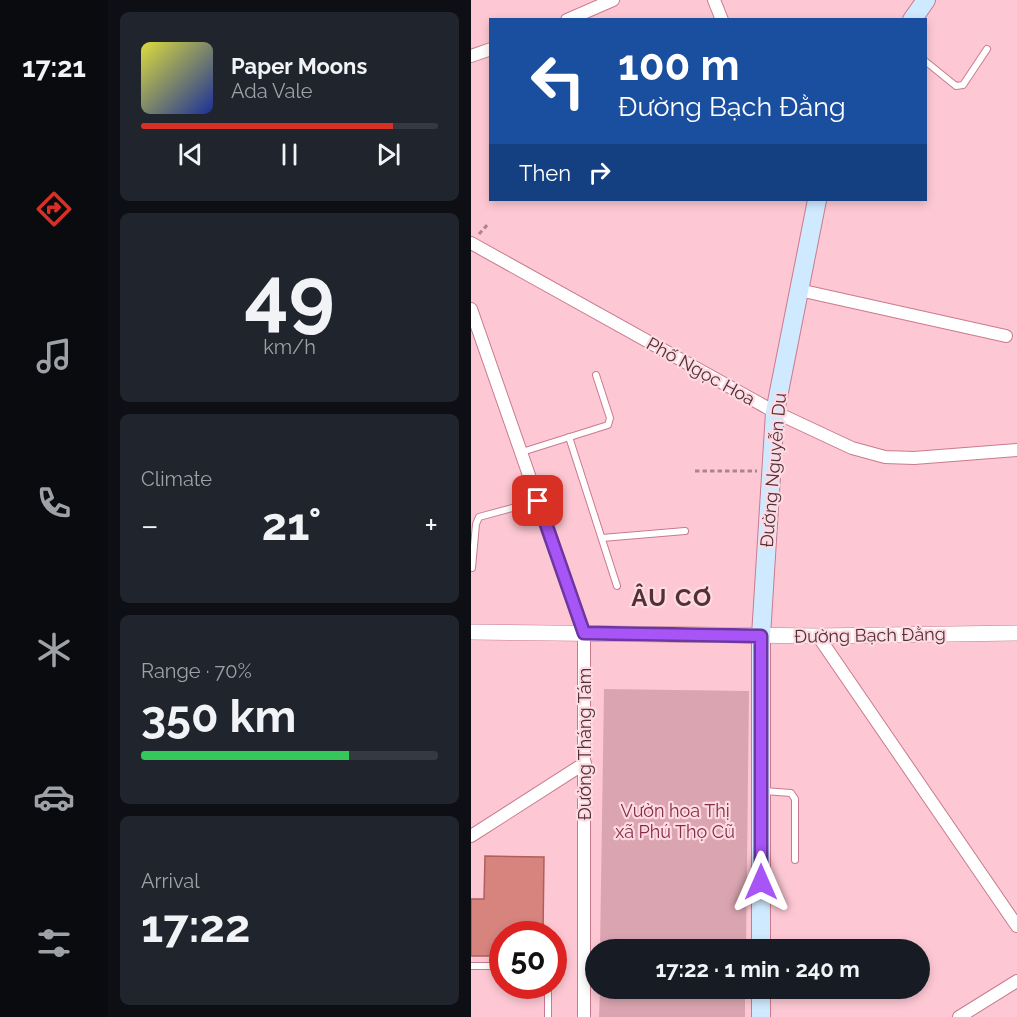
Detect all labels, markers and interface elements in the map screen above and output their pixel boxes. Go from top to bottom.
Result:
text: 100 m [618,41,740,90]
icon: left [519,42,597,120]
text: 17:21 [22,52,86,83]
text: Paper Moons [231,53,367,79]
text: Ada Vale [231,79,313,103]
text: Đường Bạch Đằng [618,91,846,122]
icon: previous [174,138,207,171]
icon: pause [273,138,306,171]
icon: next [372,138,405,171]
icon: right [583,156,616,189]
text: Then [519,160,571,186]
icon: directions [33,188,75,230]
text: 49 [244,250,335,341]
street label: Phố Ngọc Hoa [643,333,759,409]
icon: music [33,335,75,377]
text: km/h [263,335,316,359]
street label: Đường Nguyễn Du [756,392,790,548]
text: Climate [141,467,212,491]
pin [512,475,563,526]
icon: phone [33,482,75,524]
icon: arrive [521,484,554,517]
text: 21° [262,498,321,551]
text: − [141,506,159,545]
text: + [424,506,438,545]
district label: ÂU CƠ [631,583,713,612]
street label: Đường Bạch Đằng [794,623,946,647]
icon: climate [33,629,75,671]
text: Range · 70% [141,659,252,683]
street label: Đường Tháng Tám [574,668,595,820]
text: 350 km [141,690,296,743]
icon: car [33,776,75,818]
park label: Vườn hoa Thị xã Phú Thọ Cũ [615,800,735,842]
position arrow [729,850,793,914]
text: Arrival [141,869,200,893]
text: 17:22 [141,900,250,953]
speed limit sign: 50 [489,921,567,999]
icon: filters [33,922,75,964]
text: 17:22 · 1 min · 240 m [655,956,860,982]

